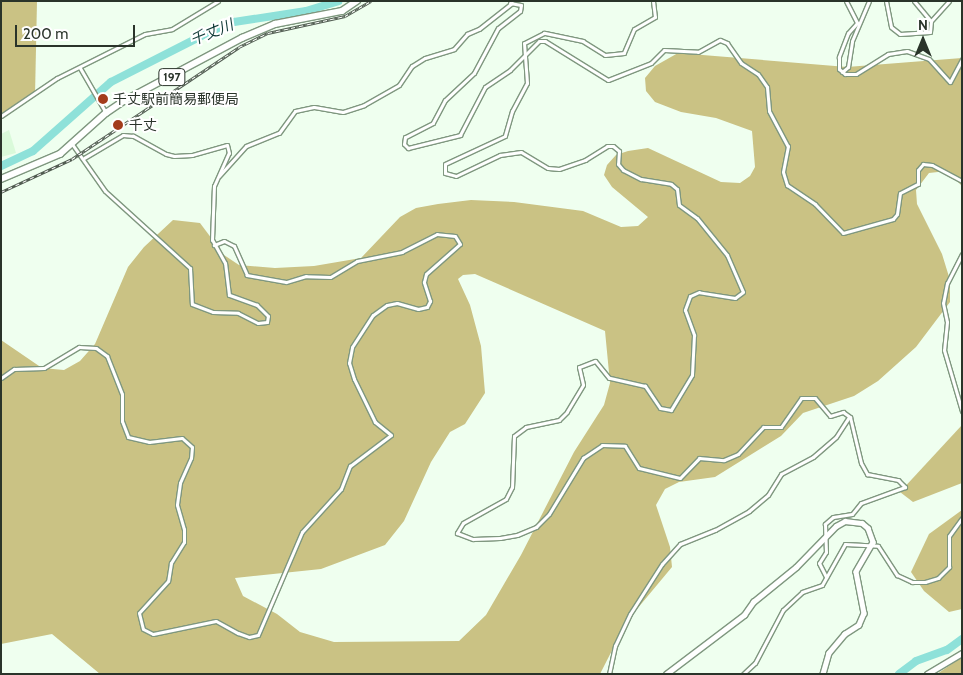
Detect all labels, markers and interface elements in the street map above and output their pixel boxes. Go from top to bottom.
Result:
scale bar [18,15,138,47]
north arrow [898,15,948,65]
water label: 千丈川 [188,16,236,50]
text: N [918,16,928,34]
text: 200 m [23,25,68,43]
road number: 197 [158,68,186,86]
place label: 千丈駅前簡易郵便局 [113,91,239,107]
marker: 千丈駅前簡易郵便局 [97,93,109,105]
place label: 千丈 [129,117,157,133]
marker: 千丈 [111,118,125,132]

